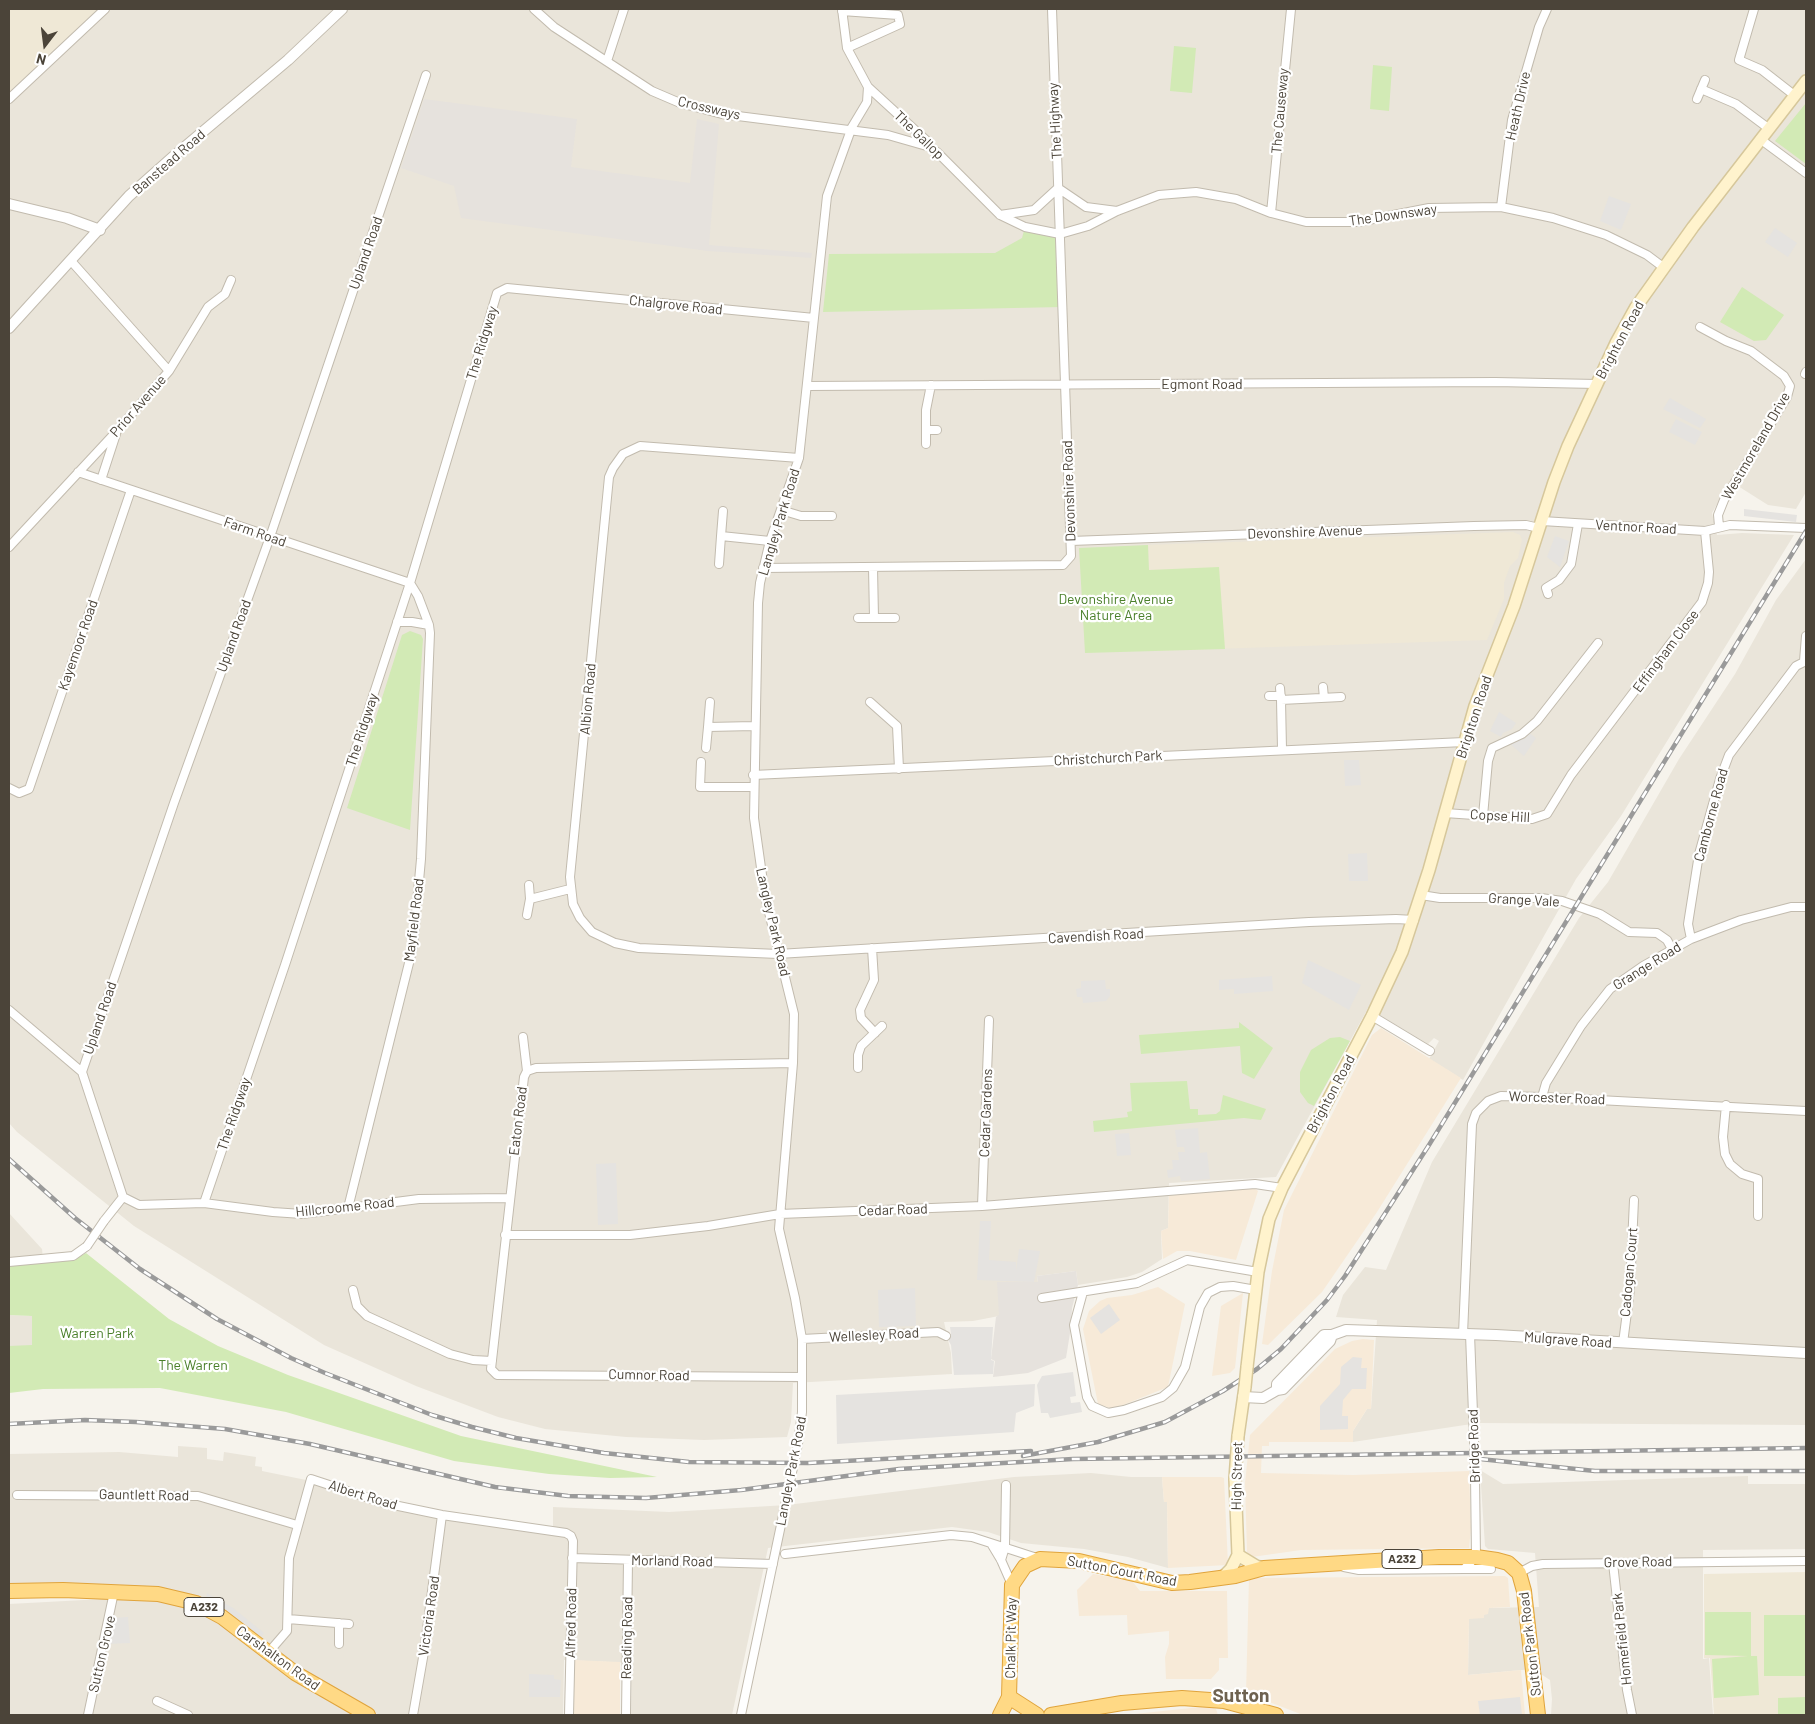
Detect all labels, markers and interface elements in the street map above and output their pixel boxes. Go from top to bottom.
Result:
north arrow [20,20,70,70]
text: N [34,51,48,69]
street label: The Causeway [1268,67,1292,155]
street label: Heath Drive [1502,70,1534,142]
street label: The Highway [1045,82,1065,160]
street label: Crossways [676,93,742,123]
street label: The Gallop [890,107,948,163]
street label: Banstead Road [129,126,209,198]
street label: The Downsway [1348,200,1438,230]
street label: Upland Road [346,214,386,292]
street label: Chalgrove Road [628,292,724,318]
street label: Brighton Road [1592,298,1648,382]
street label: The Ridgway [463,304,501,382]
street label: Prior Avenue [106,371,170,441]
street label: Egmont Road [1161,376,1243,392]
street label: Westmoreland Drive [1718,389,1794,503]
street label: Devonshire Road [1059,440,1079,542]
street label: Langley Park Road [755,466,803,578]
street label: Farm Road [221,513,289,551]
street label: Ventnor Road [1595,516,1677,538]
street label: Devonshire Avenue [1247,522,1363,542]
park label: Devonshire Avenue Nature Area [1058,591,1174,624]
street label: Kayemoor Road [55,597,101,693]
street label: Upland Road [213,597,255,675]
street label: Effingham Close [1629,606,1703,696]
street label: Albion Road [576,662,600,736]
street label: Brighton Road [1453,673,1495,761]
street label: The Ridgway [342,691,382,769]
street label: Christchurch Park [1053,747,1163,769]
street label: Camborne Road [1690,766,1732,864]
street label: Copse Hill [1470,806,1530,826]
street label: Langley Park Road [752,866,794,978]
street label: Mayfield Road [401,877,427,963]
street label: Grange Vale [1488,890,1560,910]
street label: Cavendish Road [1048,925,1144,947]
street label: Grange Road [1610,938,1684,994]
street label: Upland Road [80,979,120,1057]
street label: Brighton Road [1303,1052,1359,1136]
street label: Cedar Gardens [976,1068,996,1158]
street label: The Ridgway [214,1075,254,1153]
street label: Eaton Road [505,1086,531,1156]
street label: Worcester Road [1508,1088,1606,1108]
street label: Hillcroome Road [295,1193,395,1221]
street label: Cedar Road [858,1200,928,1220]
street label: Cadogan Court [1617,1227,1641,1317]
street label: Wellesley Road [828,1324,920,1346]
park label: Warren Park [60,1325,134,1341]
street label: Mulgrave Road [1524,1329,1612,1351]
park label: The Warren [158,1357,228,1373]
street label: Cumnor Road [608,1366,690,1384]
street label: Bridge Road [1464,1409,1484,1483]
street label: Langley Park Road [772,1415,810,1527]
street label: High Street [1228,1441,1246,1511]
street label: Albert Road [327,1477,399,1513]
street label: Gauntlett Road [99,1486,189,1504]
road number: A232 [1382,1550,1422,1568]
street label: Morland Road [631,1552,713,1570]
street label: Sutton Court Road [1066,1552,1178,1590]
street label: Grove Road [1604,1553,1672,1571]
street label: Victoria Road [415,1575,443,1657]
street label: Alfred Road [562,1588,580,1658]
street label: Sutton Park Road [1515,1591,1545,1697]
street label: Homefield Park [1609,1592,1635,1686]
street label: Reading Road [618,1596,636,1680]
street label: Chalk Pit Way [1002,1597,1020,1679]
road number: A232 [184,1598,224,1616]
street label: Sutton Grove [85,1614,119,1694]
street label: Carshalton Road [233,1622,323,1694]
district label: Sutton [1213,1685,1269,1707]

